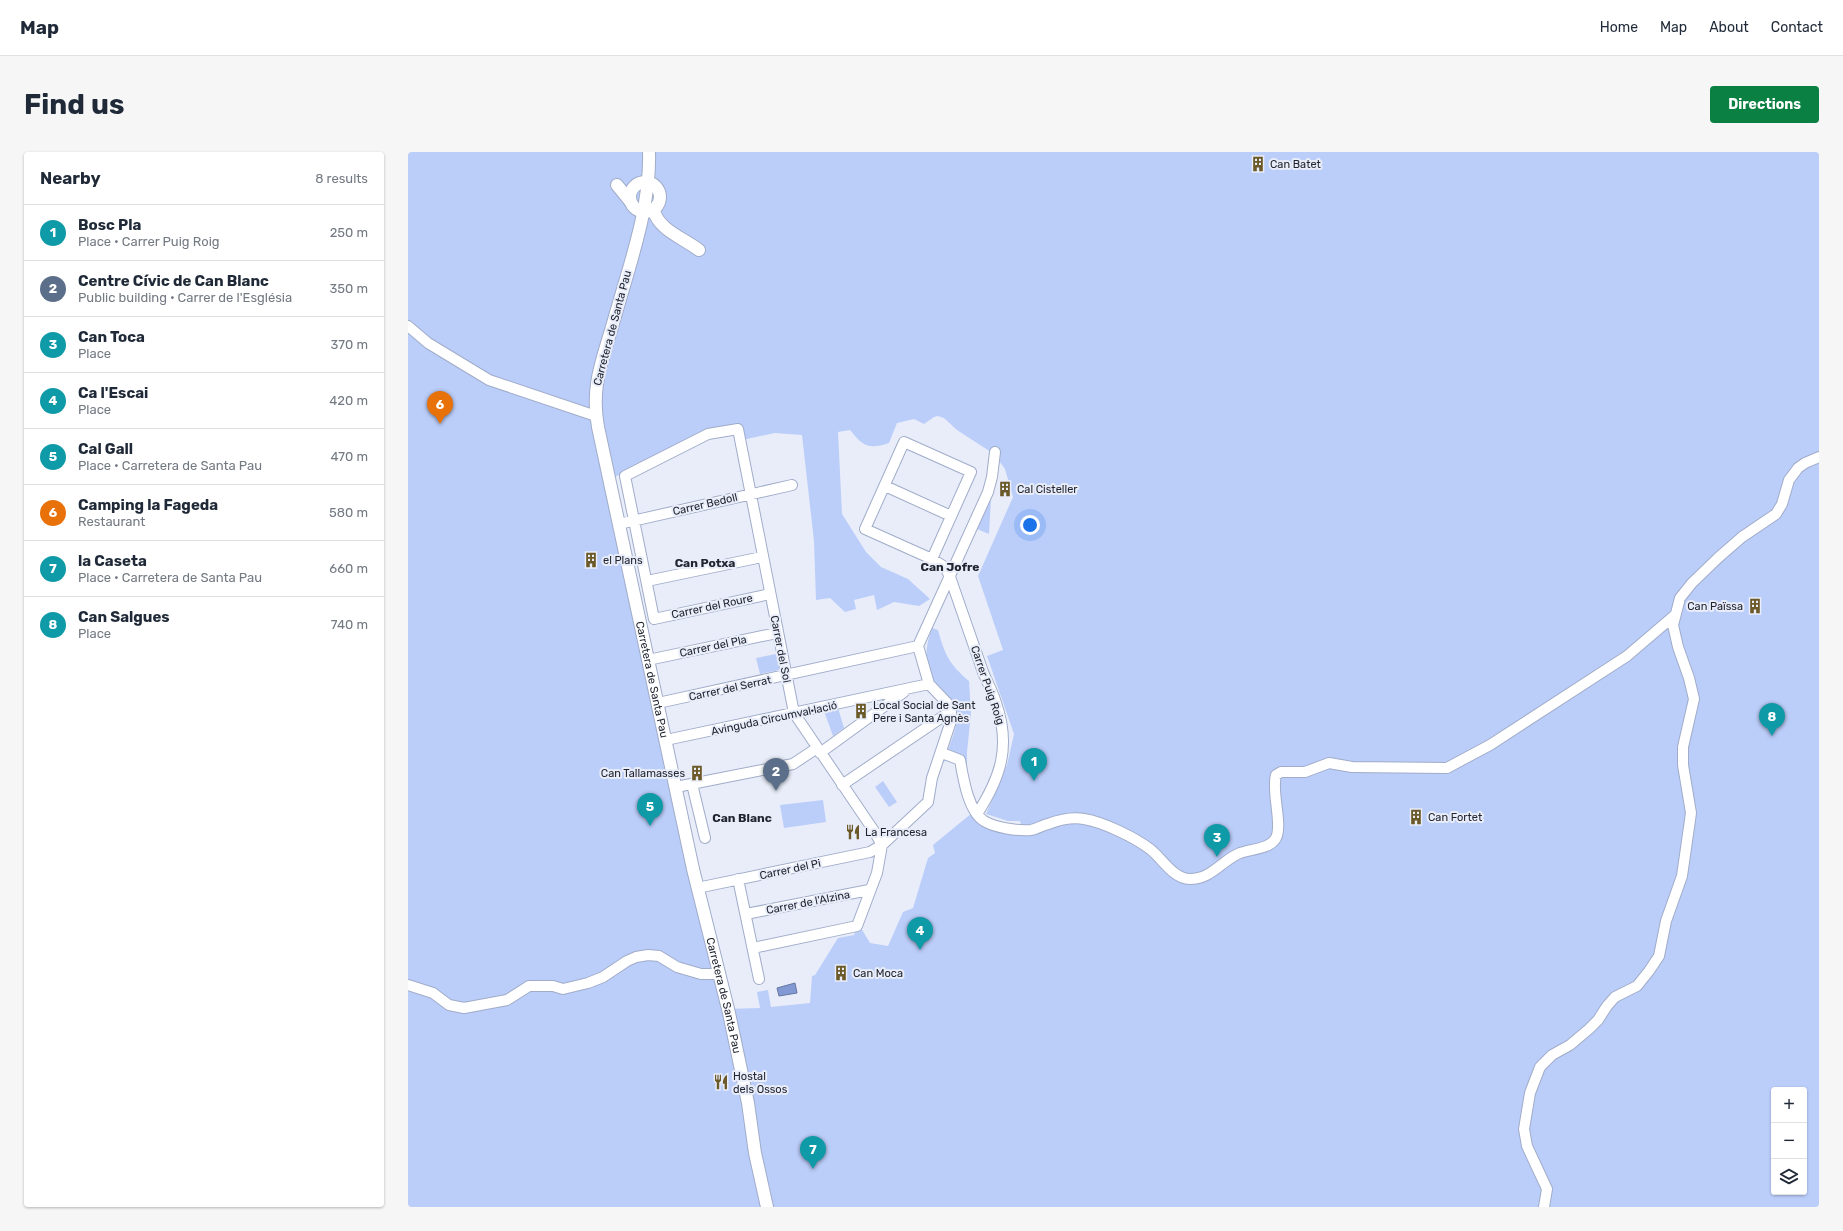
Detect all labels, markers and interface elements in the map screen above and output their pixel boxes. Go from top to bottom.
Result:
text: Map [20,16,59,39]
text: Home [1600,19,1638,36]
text: Map [1660,19,1687,36]
text: About [1709,19,1749,36]
text: Contact [1771,19,1823,36]
button: Directions [1710,86,1819,123]
text: Find us [24,88,124,121]
building icon: Can Batet [1249,155,1267,173]
place label: Can Batet [1270,158,1322,171]
text: Nearby [40,168,101,188]
text: 8 results [315,171,368,186]
text: Bosc Pla [78,216,141,234]
text: 1 [50,225,56,240]
text: 250 m [330,225,368,240]
text: Place · Carrer Puig Roig [78,234,220,249]
street label: Carretera de Santa Pau [591,269,634,387]
text: Centre Cívic de Can Blanc [78,272,269,290]
text: 2 [49,281,57,296]
text: 350 m [329,281,368,296]
text: Public building · Carrer de l'Església [78,290,292,305]
text: Can Toca [78,328,145,346]
text: 3 [49,337,57,352]
text: 370 m [331,337,368,352]
text: Place [78,346,111,361]
text: Ca l'Escai [78,384,148,402]
pin: 6 [427,391,453,424]
text: 4 [49,393,57,408]
text: 420 m [329,393,368,408]
text: Place [78,402,111,417]
text: Cal Gall [78,440,133,458]
text: 5 [49,449,57,464]
text: 470 m [330,449,368,464]
text: Place · Carretera de Santa Pau [78,458,262,473]
building icon: Cal Cisteller [996,480,1014,498]
place label: Cal Cisteller [1017,483,1078,496]
street label: Carrer Bedoll [671,491,739,518]
text: Camping la Fageda [78,496,218,514]
text: 6 [49,505,57,520]
text: 580 m [329,505,368,520]
text: Restaurant [78,514,145,529]
your location [1020,515,1040,535]
building icon: el Plans [582,551,600,569]
text: la Caseta [78,552,147,570]
place label: el Plans [603,554,643,567]
district label: Can Potxa [675,556,735,570]
district label: Can Jofre [921,560,979,574]
text: 7 [49,561,57,576]
text: 660 m [329,561,368,576]
text: Place · Carretera de Santa Pau [78,570,262,585]
street label: Carrer del Roure [670,592,754,621]
building icon: Can Païssa [1746,597,1764,615]
place label: Can Païssa [1687,600,1743,613]
text: Can Salgues [78,608,170,626]
street label: Carrer del Sol [768,614,793,684]
text: 8 [49,617,57,632]
text: 740 m [331,617,368,632]
street label: Carretera de Santa Pau [633,620,671,739]
text: Place [78,626,111,641]
street label: Carrer del Pla [678,633,748,660]
street label: Carrer Puig Roig [968,644,1007,726]
street label: Carrer del Serrat [688,673,773,704]
street label: Avinguda Circumval·lació [710,699,838,738]
place label: Local Social de Sant Pere i Santa Agnès [873,699,976,725]
building icon: Local Social de Sant Pere i Santa Agnès [852,702,870,720]
pin: 8 [1759,703,1785,736]
pin: 1 [1021,748,1047,781]
pin: 2 [763,758,789,791]
building icon: Can Tallamasses [688,764,706,782]
place label: Can Tallamasses [601,767,685,780]
pin: 5 [637,793,663,826]
building icon: Can Fortet [1407,808,1425,826]
district label: Can Blanc [712,811,772,825]
place label: Can Fortet [1428,811,1483,824]
restaurant icon: La Francesa [844,823,862,841]
pin: 3 [1204,824,1230,857]
place label: La Francesa [865,826,927,839]
street label: Carrer del Pi [758,857,822,882]
street label: Carrer de l'Alzina [765,888,851,917]
pin: 4 [907,917,933,950]
street label: Carretera de Santa Pau [703,936,743,1055]
building icon: Can Moca [832,964,850,982]
place label: Can Moca [853,967,903,980]
place label: Hostal dels Ossos [733,1070,788,1096]
restaurant icon: Hostal dels Ossos [712,1073,730,1091]
map controls [1771,1087,1807,1195]
button: + [1771,1087,1807,1123]
button: − [1771,1123,1807,1159]
pin: 7 [800,1136,826,1169]
button: layers [1771,1159,1807,1195]

